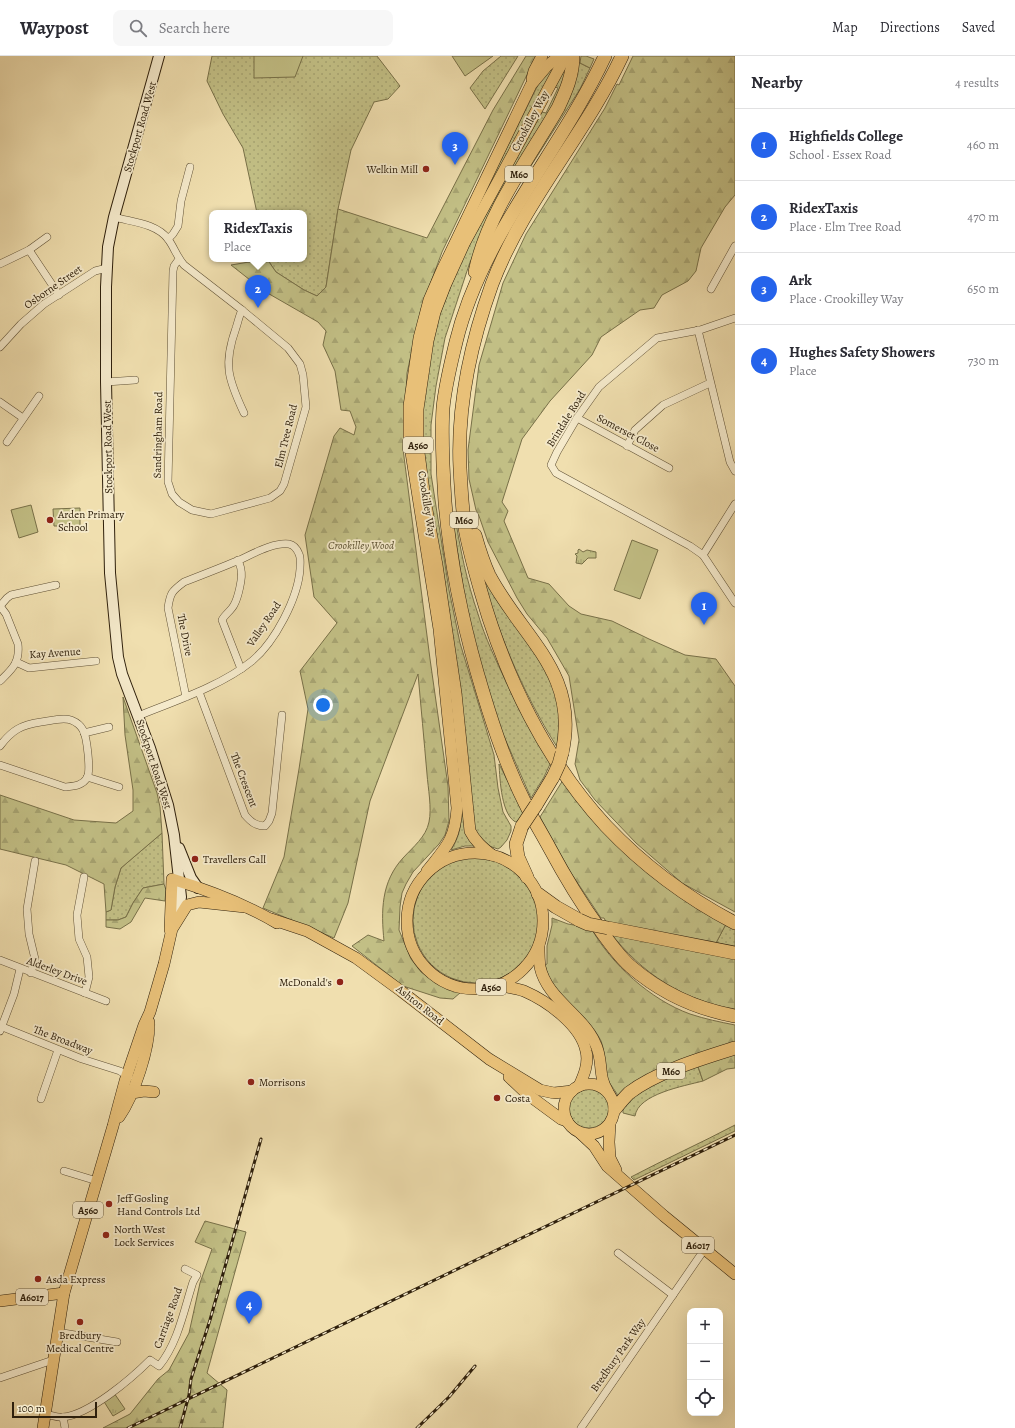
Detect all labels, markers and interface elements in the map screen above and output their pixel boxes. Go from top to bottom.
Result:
search box [113,10,393,46]
text: Waypost [20,15,89,41]
icon: search [127,17,149,39]
text: Search here [159,18,230,38]
text: Map [832,18,858,37]
text: Directions [880,18,940,37]
text: Saved [962,18,995,37]
text: Nearby [751,71,802,94]
text: 4 results [955,74,999,91]
street label: Stockport Road West [120,79,160,174]
street label: Crookilley Way [508,88,552,154]
text: Highfields College [789,126,903,146]
pin: 3 [442,132,468,165]
text: 1 [762,136,766,153]
text: 460 m [967,136,999,153]
text: School · Essex Road [789,146,891,163]
place label: Welkin Mill [366,162,418,177]
marker: Welkin Mill [421,164,431,174]
road number: M60 [505,166,533,182]
text: RidexTaxis [789,198,858,218]
text: 2 [761,208,767,225]
text: 470 m [967,208,999,225]
popup [209,210,307,262]
text: RidexTaxis [223,218,293,238]
text: Place · Elm Tree Road [789,218,901,235]
text: Place [223,238,251,255]
street label: Osborne Street [21,261,85,313]
text: Ark [789,270,812,290]
pin: 2 [245,275,271,308]
text: 3 [761,280,767,297]
text: 650 m [967,280,999,297]
text: Place · Crookilley Way [789,290,903,307]
text: Hughes Safety Showers [789,342,935,362]
text: 4 [761,352,767,369]
text: 730 m [968,352,999,369]
text: Place [789,362,817,379]
street label: Brindale Road [543,388,589,450]
street label: Sandringham Road [150,391,166,479]
street label: Stockport Road West [100,400,116,494]
street label: Elm Tree Road [271,402,301,469]
street label: Somerset Close [594,410,662,456]
road number: A560 [403,437,433,453]
street label: Crookilley Way [414,470,440,538]
place label: Arden Primary School [57,507,124,535]
road number: M60 [450,512,478,528]
marker: Arden Primary School [45,515,55,525]
park label: Crookilley Wood [328,538,394,553]
pin: 1 [691,592,717,625]
street label: Valley Road [243,598,285,650]
street label: The Drive [174,613,196,657]
street label: Kay Avenue [29,644,81,662]
your location [313,695,333,715]
street label: Stockport Road West [132,717,176,811]
street label: The Crescent [227,751,261,810]
place label: Travellers Call [203,852,266,867]
marker: Travellers Call [190,854,200,864]
street label: Alderley Drive [24,953,89,989]
place label: McDonald's [279,975,332,990]
marker: McDonald's [335,977,345,987]
road number: A560 [476,979,506,995]
street label: Ashton Road [392,981,447,1028]
street label: The Broadway [31,1022,95,1058]
road number: M60 [657,1063,685,1079]
place label: Morrisons [259,1075,305,1090]
marker: Morrisons [246,1077,256,1087]
place label: Costa [505,1091,531,1106]
marker: Costa [492,1093,502,1103]
place label: Jeff Gosling Hand Controls Ltd [117,1191,200,1219]
marker: Jeff Gosling Hand Controls Ltd [104,1199,114,1209]
road number: A560 [73,1202,103,1218]
place label: North West Lock Services [114,1222,174,1250]
marker: North West Lock Services [101,1230,111,1240]
road number: A6017 [682,1237,714,1253]
place label: Asda Express [45,1272,105,1287]
marker: Asda Express [33,1274,43,1284]
street label: Carriage Road [150,1285,186,1351]
road number: A6017 [16,1289,48,1305]
pin: 4 [236,1291,262,1324]
map controls [687,1308,723,1416]
button: + [687,1308,723,1344]
street label: Bredbury Park Way [587,1315,649,1395]
marker: Bredbury Medical Centre [75,1317,85,1327]
place label: Bredbury Medical Centre [46,1328,114,1356]
button: − [687,1344,723,1380]
button: locate [687,1380,723,1416]
scale bar [12,1400,97,1419]
text: 100 m [18,1401,45,1416]

